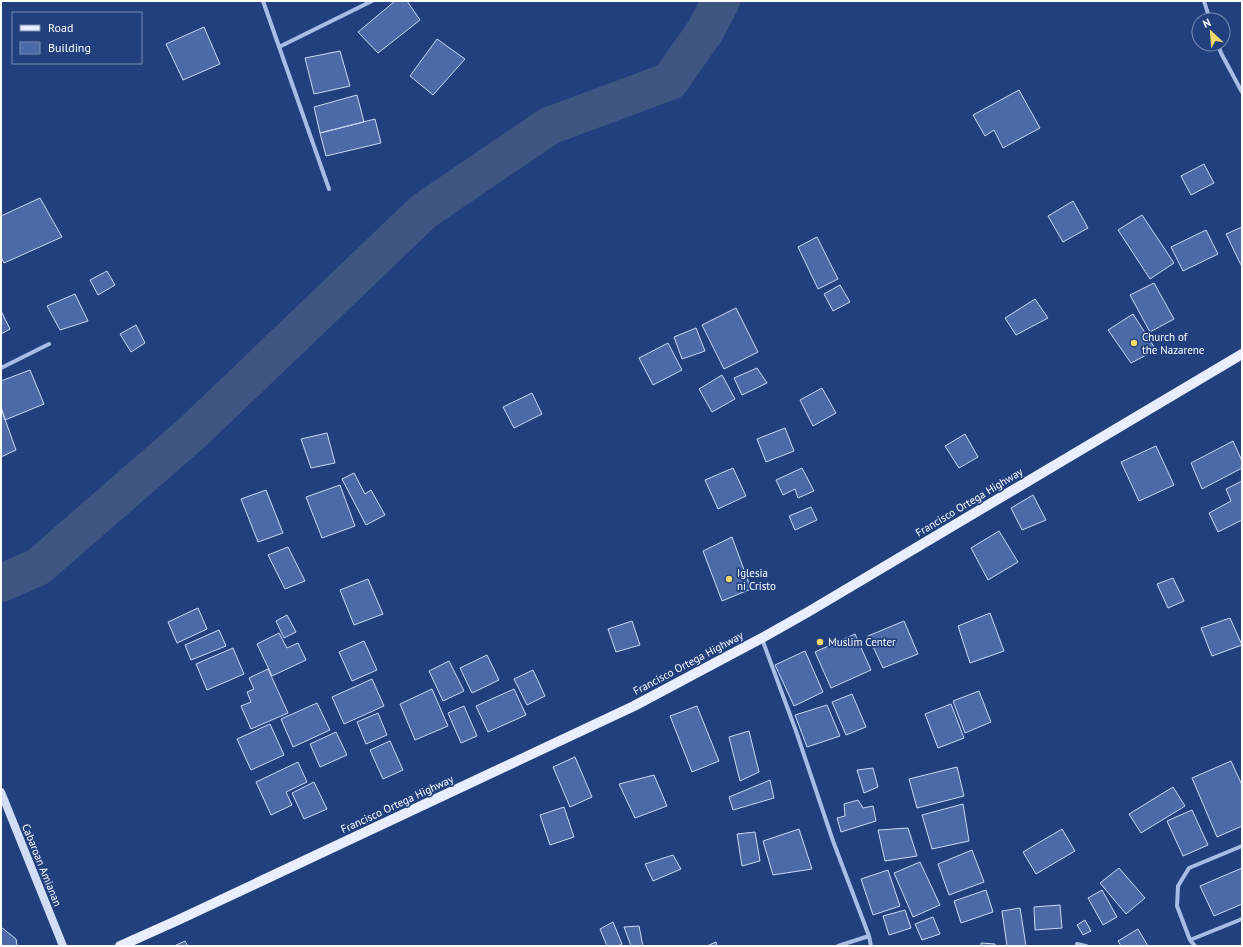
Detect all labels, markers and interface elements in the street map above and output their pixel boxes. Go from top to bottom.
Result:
legend [12,12,142,64]
north arrow [1191,12,1231,52]
text: N [1200,15,1213,31]
text: Road [48,20,73,35]
text: Building [48,40,91,55]
place label: Church of the Nazarene [1142,330,1205,357]
marker: Church of the Nazarene [1129,338,1139,348]
street label: Francisco Ortega Highway [913,464,1026,540]
place label: Iglesia ni Cristo [737,566,776,593]
marker: Iglesia ni Cristo [724,574,734,584]
street label: Francisco Ortega Highway [630,628,746,698]
place label: Muslim Center [828,635,896,649]
marker: Muslim Center [815,637,825,647]
street label: Francisco Ortega Highway [338,771,456,836]
street label: Cabaroan Amianan [19,822,65,908]

